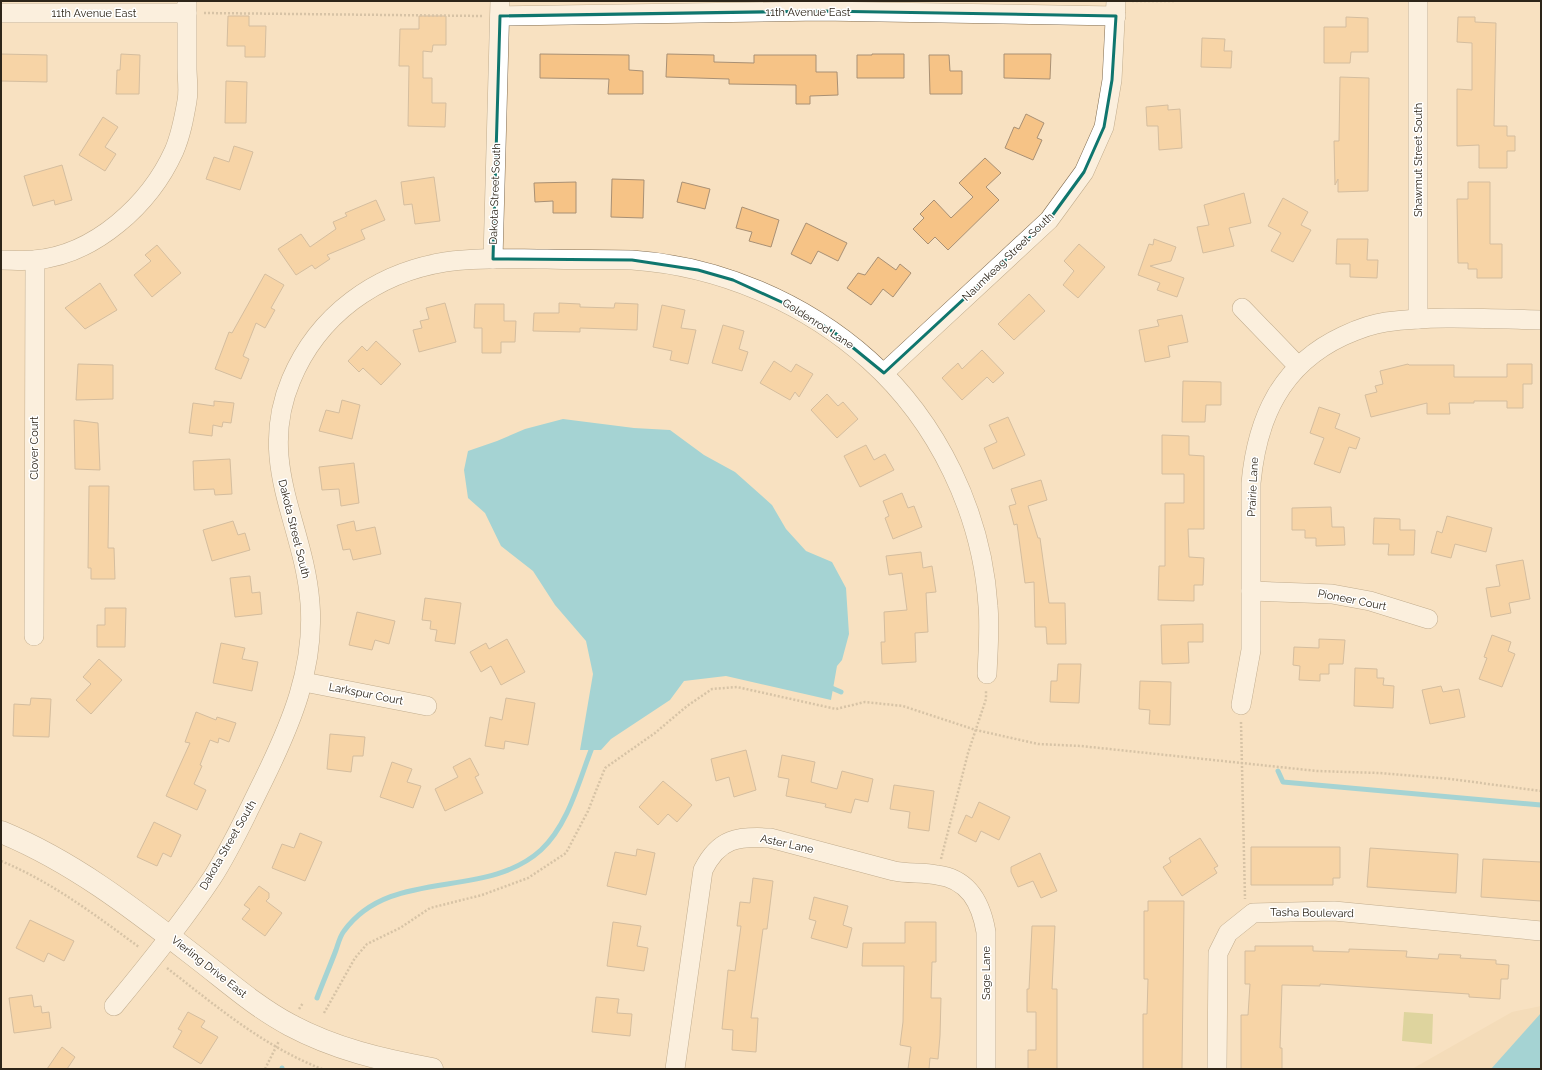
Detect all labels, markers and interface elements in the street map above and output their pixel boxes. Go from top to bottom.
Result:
street label: 11th Avenue East [765,6,851,19]
street label: 11th Avenue East [51,7,137,20]
street label: Shawmut Street South [1412,103,1425,217]
street label: Dakota Street South [487,143,503,245]
street label: Naumkeag Street South [960,210,1056,304]
street label: Goldenrod Lane [780,296,856,352]
street label: Clover Court [28,416,41,480]
street label: Prairie Lane [1245,456,1261,517]
street label: Dakota Street South [275,478,313,580]
street label: Pioneer Court [1317,587,1388,613]
street label: Larkspur Court [328,680,405,708]
street label: Dakota Street South [197,798,259,892]
street label: Aster Lane [759,832,815,856]
street label: Tasha Boulevard [1270,906,1354,920]
street label: Vierling Drive East [169,933,250,1001]
street label: Sage Lane [980,945,993,1000]

